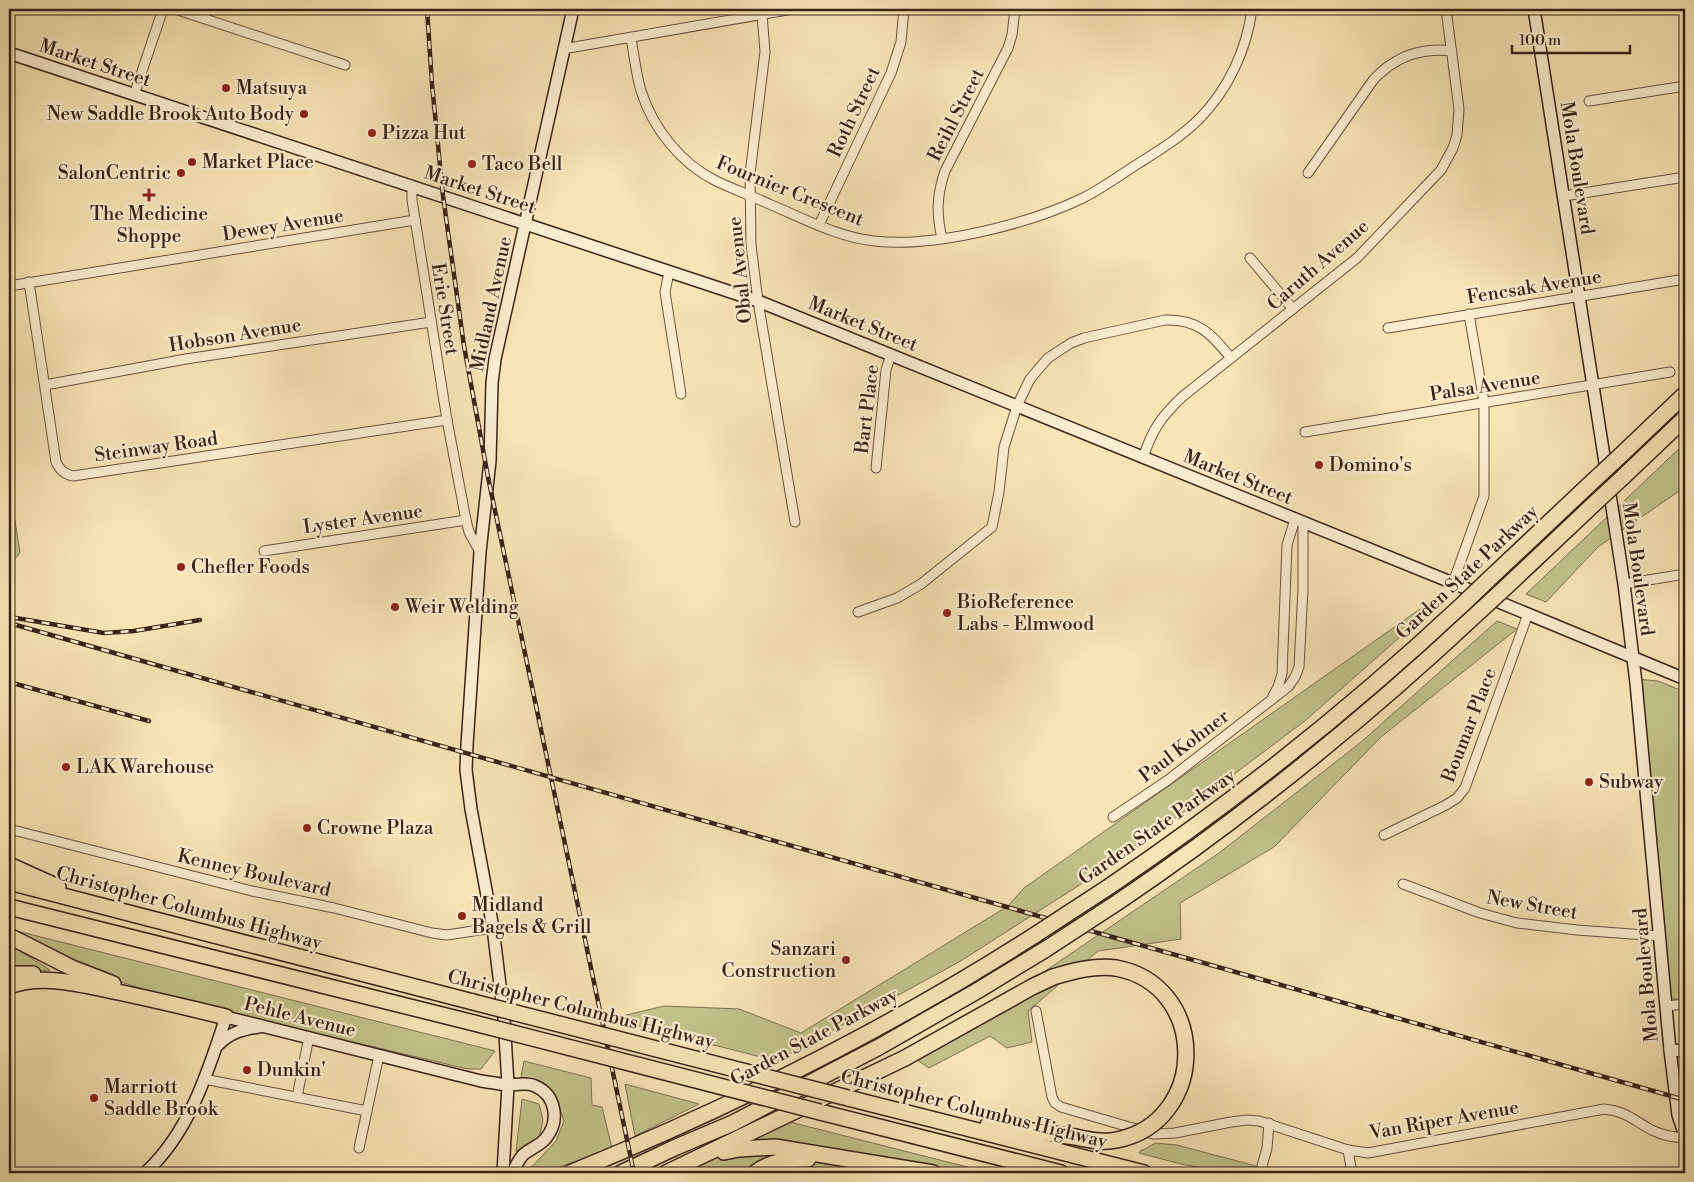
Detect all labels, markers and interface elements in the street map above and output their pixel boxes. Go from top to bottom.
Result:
scale bar [1512,22,1629,54]
text: 100 m [1519,31,1561,50]
street label: Market Street [36,34,154,92]
street label: Roth Street [823,63,886,161]
street label: Reihl Street [922,64,990,166]
place label: Matsuya [236,76,307,100]
marker: Matsuya [220,82,232,94]
street label: Mola Boulevard [1555,100,1599,236]
place label: New Saddle Brook Auto Body [47,102,295,126]
marker: New Saddle Brook Auto Body [298,108,310,120]
place label: Pizza Hut [382,121,466,145]
marker: Pizza Hut [366,127,378,139]
place label: Market Place [202,150,314,174]
street label: Fournier Crescent [713,151,867,232]
place label: Taco Bell [482,152,563,176]
marker: Market Place [186,156,198,168]
marker: Taco Bell [466,158,478,170]
place label: SalonCentric [58,161,171,185]
street label: Market Street [421,161,539,219]
marker: SalonCentric [175,167,187,179]
marker: The Medicine Shoppe [143,189,155,201]
place label: The Medicine Shoppe [90,202,208,248]
street label: Dewey Avenue [221,204,345,246]
street label: Caruth Avenue [1262,214,1374,316]
street label: Obal Avenue [722,215,758,325]
street label: Midland Avenue [465,234,517,374]
street label: Erie Street [426,261,464,357]
street label: Fencsak Avenue [1465,265,1603,309]
street label: Market Street [805,291,922,357]
street label: Hobson Avenue [167,313,303,357]
street label: Bart Place [849,363,884,456]
street label: Palsa Avenue [1428,365,1542,407]
street label: Steinway Road [93,426,220,468]
street label: Market Street [1180,444,1297,510]
place label: Domino's [1329,453,1412,477]
marker: Domino's [1313,459,1325,471]
street label: Lyster Avenue [302,499,424,539]
street label: Garden State Parkway [1391,499,1544,644]
street label: Mola Boulevard [1617,501,1659,637]
place label: Chefler Foods [191,555,310,579]
marker: Chefler Foods [175,561,187,573]
place label: BioReference Labs - Elmwood [956,590,1094,636]
place label: Weir Welding [404,595,519,619]
marker: Weir Welding [389,601,401,613]
marker: BioReference Labs - Elmwood [941,607,953,619]
street label: Boumar Place [1436,664,1502,787]
street label: Paul Kohner [1134,704,1234,788]
place label: LAK Warehouse [76,755,214,779]
marker: LAK Warehouse [60,761,72,773]
street label: Garden State Parkway [1074,763,1241,890]
place label: Subway [1599,770,1664,794]
marker: Subway [1583,776,1595,788]
place label: Crowne Plaza [317,816,434,840]
marker: Crowne Plaza [301,822,313,834]
street label: Kenney Boulevard [175,844,333,902]
street label: Christopher Columbus Highway [54,861,325,955]
street label: New Street [1485,885,1580,925]
place label: Midland Bagels & Grill [471,893,592,939]
street label: Mola Boulevard [1628,907,1664,1043]
marker: Midland Bagels & Grill [456,910,468,922]
place label: Sanzari Construction [722,937,836,983]
marker: Sanzari Construction [840,954,852,966]
street label: Christopher Columbus Highway [445,964,718,1054]
street label: Garden State Parkway [726,982,903,1091]
street label: Pehle Avenue [242,992,358,1042]
place label: Dunkin' [257,1058,326,1082]
marker: Dunkin' [241,1064,253,1076]
street label: Christopher Columbus Highway [838,1064,1111,1154]
place label: Marriott Saddle Brook [104,1075,219,1121]
marker: Marriott Saddle Brook [88,1092,100,1104]
street label: Van Riper Avenue [1366,1095,1521,1145]

